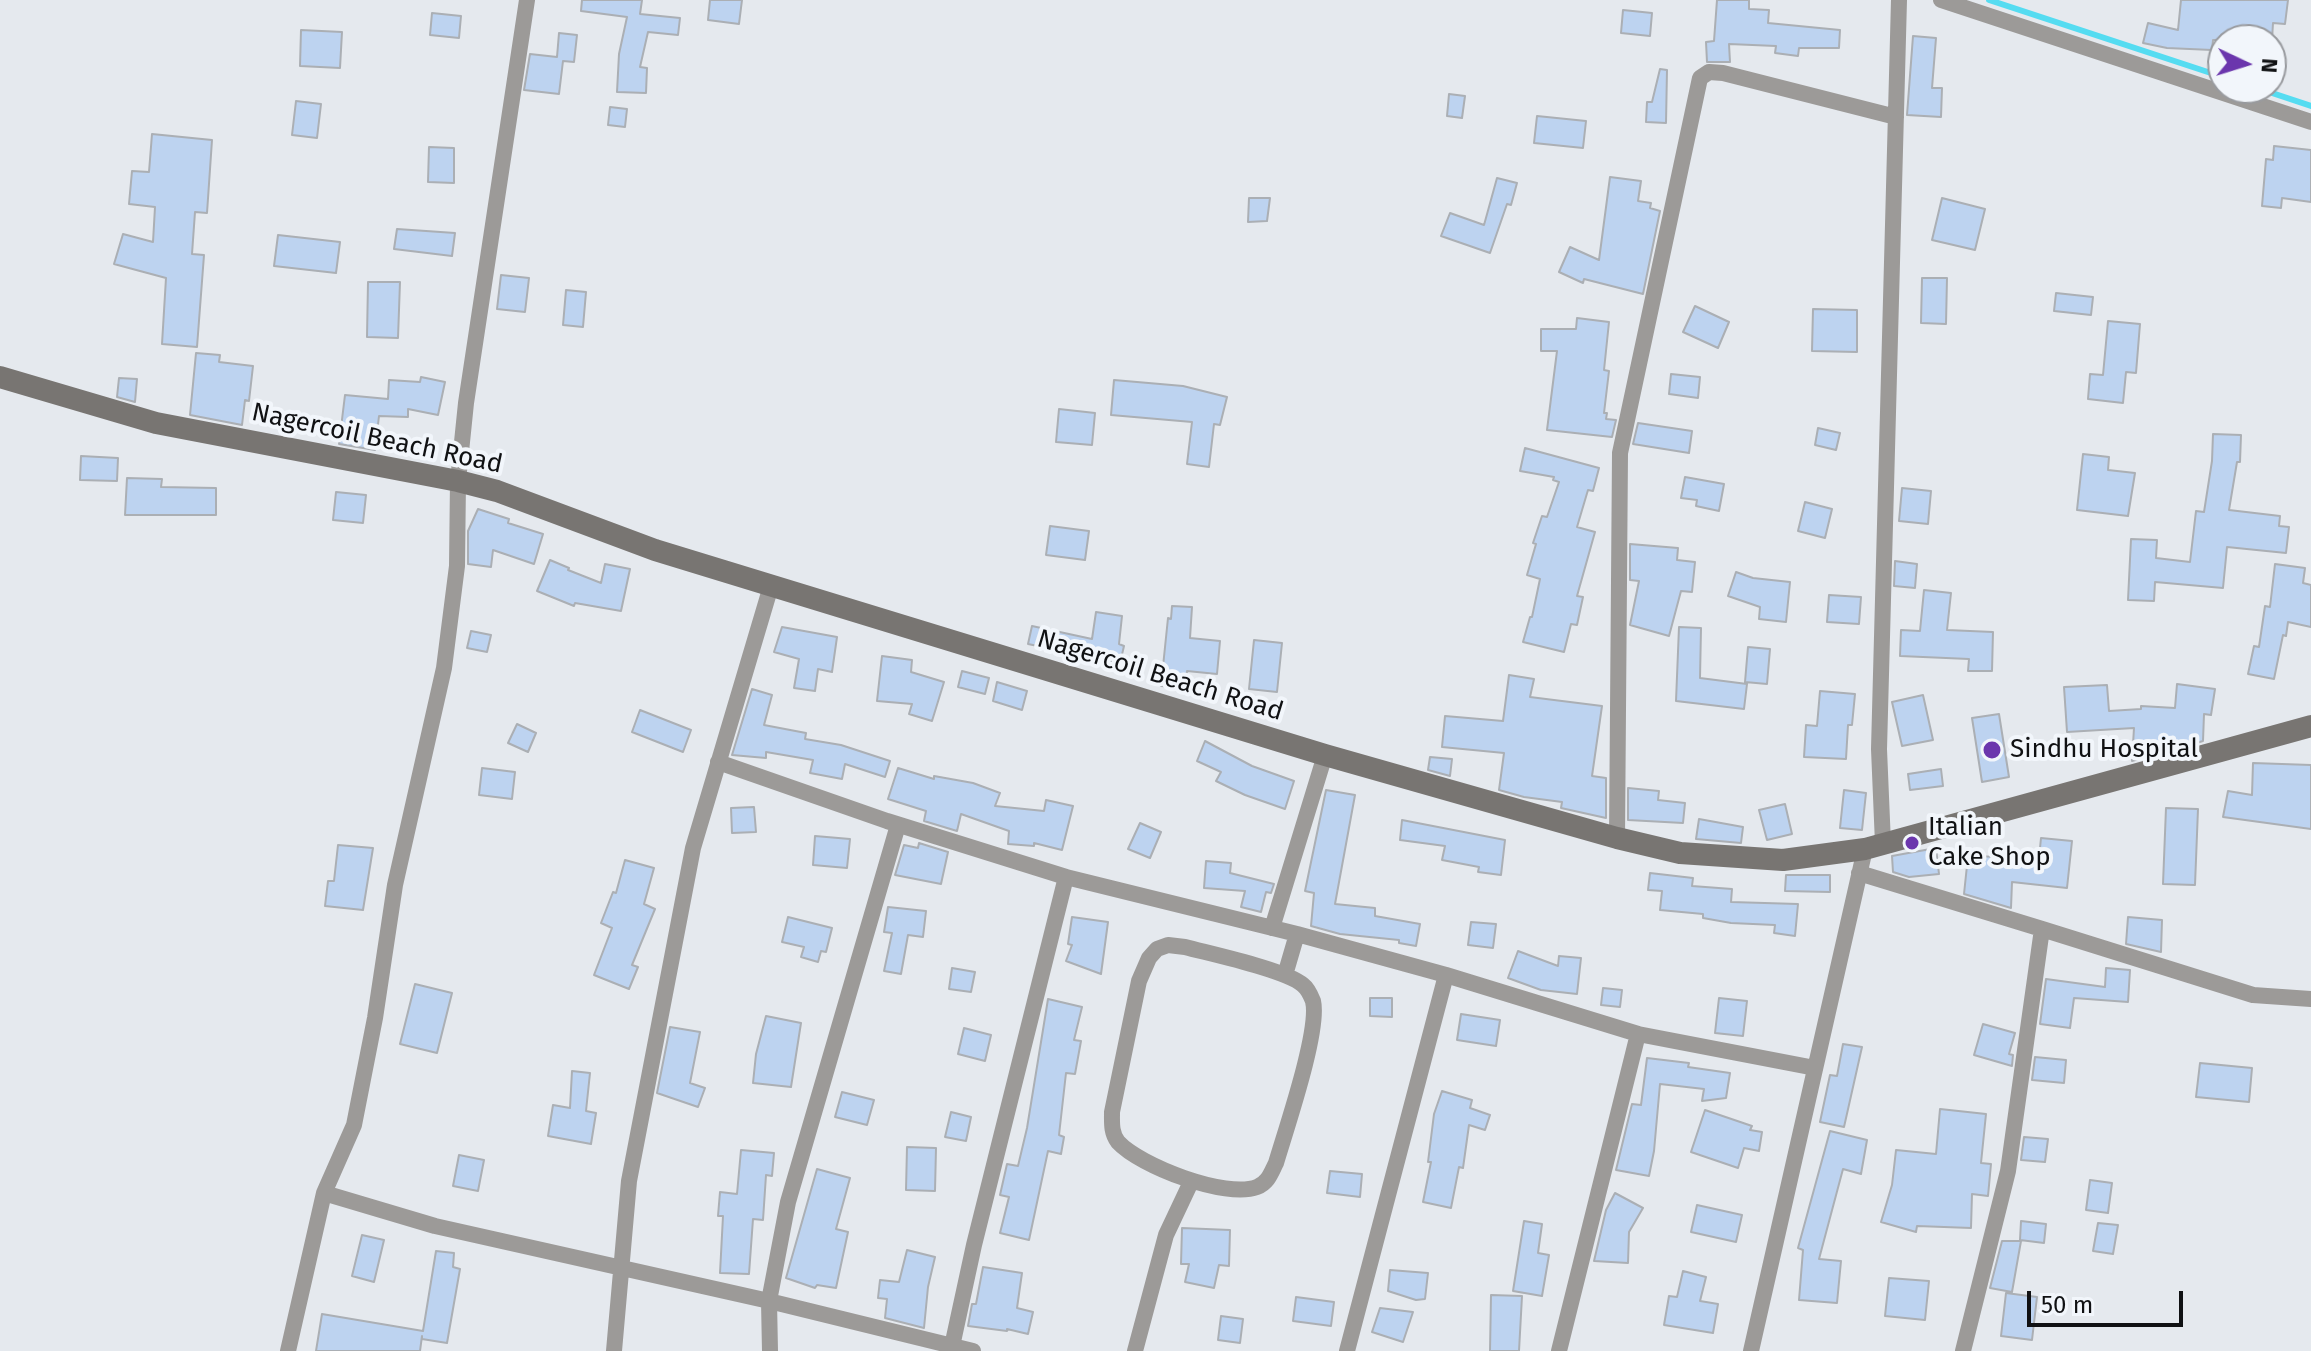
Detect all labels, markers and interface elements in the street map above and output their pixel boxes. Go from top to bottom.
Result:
north arrow [2207,24,2287,104]
text: N [2255,57,2283,74]
street label: Nagercoil Beach Road [249,397,505,481]
street label: Nagercoil Beach Road [1033,624,1287,728]
place label: Sindhu Hospital [2010,734,2198,766]
marker: Sindhu Hospital [1981,739,2003,761]
place label: Italian Cake Shop [1928,812,2051,874]
marker: Italian Cake Shop [1903,834,1921,852]
scale bar [2031,1275,2187,1325]
text: 50 m [2041,1291,2093,1319]

